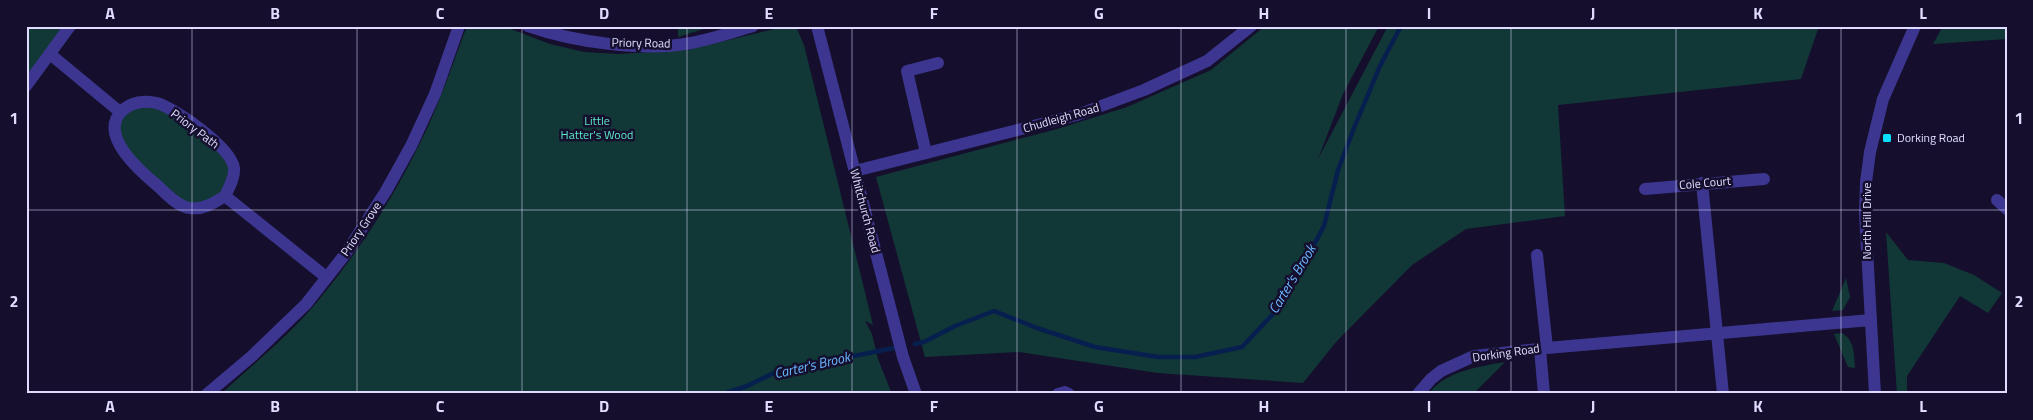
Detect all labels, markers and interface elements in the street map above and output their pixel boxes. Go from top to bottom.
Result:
text: A [105,1,115,25]
text: B [270,1,280,25]
text: C [436,1,445,25]
text: D [599,1,609,25]
text: E [765,1,774,25]
text: F [930,1,939,25]
text: G [1094,1,1104,25]
text: H [1259,1,1269,25]
text: I [1427,1,1431,25]
text: J [1591,1,1595,25]
text: K [1753,1,1763,25]
text: L [1919,1,1927,25]
street label: Priory Road [611,32,671,53]
street label: Chudleigh Road [1021,98,1101,137]
street label: Priory Path [167,104,224,153]
text: 1 [10,106,18,130]
text: 1 [2015,106,2023,130]
park label: Little Hatter's Wood [561,111,633,144]
place label: Dorking Road [1897,128,1965,147]
marker: Dorking Road [1881,132,1893,144]
street label: Whitchurch Road [845,167,886,255]
street label: Cole Court [1678,171,1732,194]
street label: North Hill Drive [1857,183,1876,260]
street label: Priory Grove [335,198,386,260]
water label: Carter's Brook [1263,239,1321,317]
text: 2 [10,289,18,313]
text: 2 [2015,289,2023,313]
street label: Dorking Road [1471,338,1541,367]
water label: Carter's Brook [772,345,854,383]
text: A [105,394,115,418]
text: B [270,394,280,418]
text: C [436,394,445,418]
text: D [599,394,609,418]
text: E [765,394,774,418]
text: F [930,394,939,418]
text: G [1094,394,1104,418]
text: H [1259,394,1269,418]
text: I [1427,394,1431,418]
text: J [1591,394,1595,418]
text: K [1753,394,1763,418]
text: L [1919,394,1927,418]

